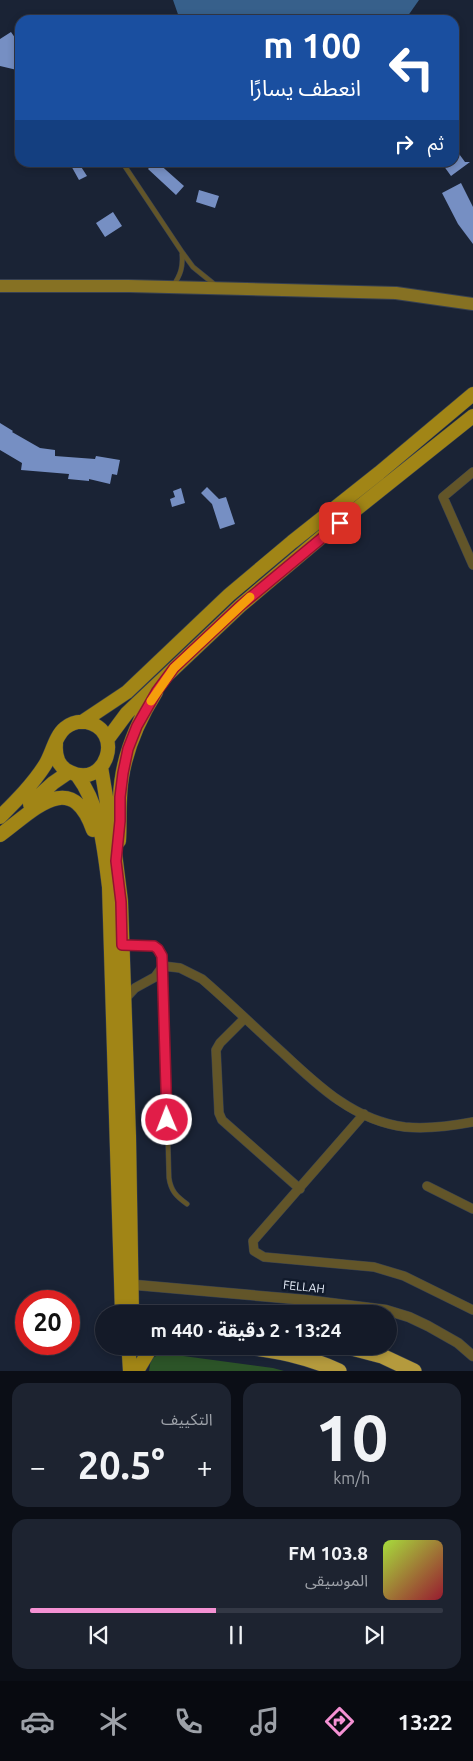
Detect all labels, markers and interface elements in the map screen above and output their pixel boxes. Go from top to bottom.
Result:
text: 100 m [263,25,361,65]
icon: left [379,35,444,100]
text: انعطف يسارًا [249,75,361,100]
icon: right [390,130,418,158]
text: ثم [428,132,444,154]
pin [319,502,361,544]
icon: arrive [326,509,354,537]
position arrow [140,1093,192,1145]
street label: FELLAH [283,1278,326,1295]
speed limit sign: 20 [15,1290,80,1355]
text: 13:24 · 2 دقيقة · 440 m [150,1319,342,1341]
text: 10 [315,1400,388,1473]
text: التكييف [161,1410,213,1428]
text: 20.5° [78,1444,165,1486]
text: − [30,1451,46,1482]
text: + [197,1451,213,1482]
text: km/h [333,1469,370,1487]
text: 103.8 FM [288,1542,368,1564]
text: الموسيقى [305,1571,368,1589]
icon: previous [85,1621,113,1649]
icon: pause [222,1621,250,1649]
icon: next [360,1621,388,1649]
icon: car [20,1704,55,1739]
icon: climate [96,1704,131,1739]
icon: phone [171,1704,206,1739]
icon: music [247,1704,282,1739]
icon: directions [322,1704,357,1739]
text: 13:22 [398,1709,453,1734]

